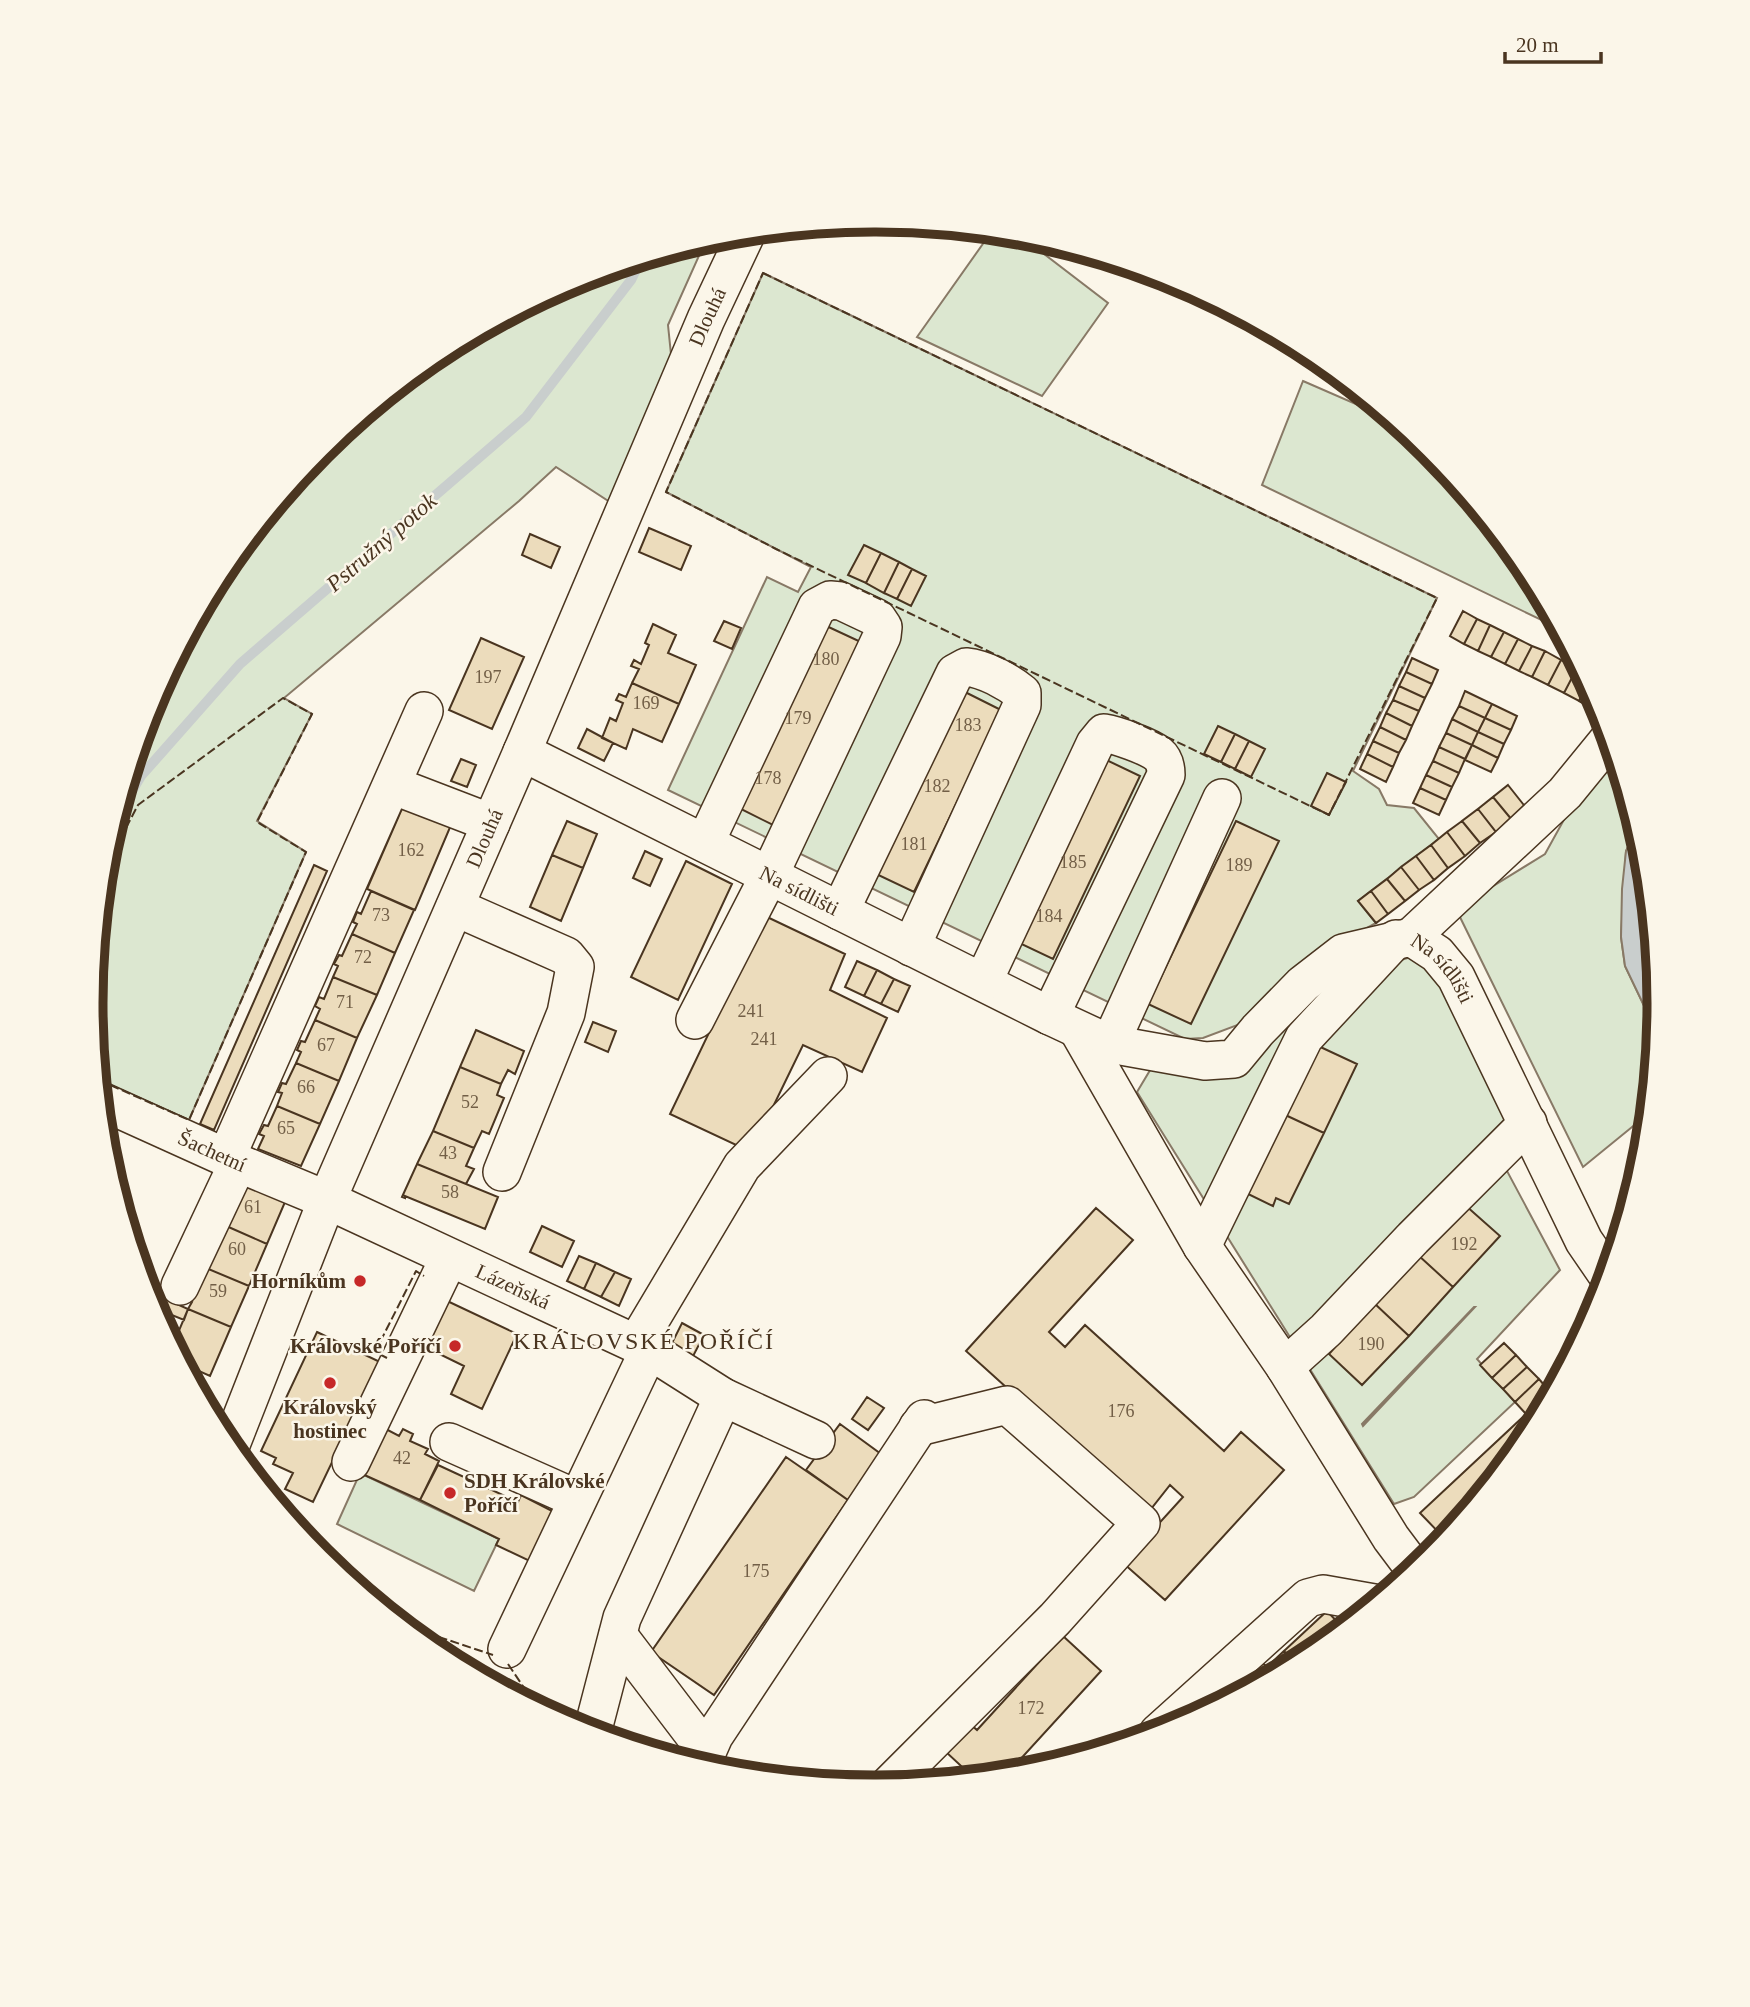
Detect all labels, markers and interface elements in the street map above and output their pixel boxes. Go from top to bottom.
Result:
scale bar [1505,21,1601,65]
text: 20 m [1516,33,1559,57]
street label: Dlouhá [684,283,731,350]
water label: Pstružný potok [321,487,442,598]
house number: 180 [813,649,840,669]
house number: 197 [475,667,502,687]
house number: 169 [633,693,660,713]
house number: 179 [785,708,812,728]
house number: 183 [955,715,982,735]
house number: 178 [755,768,782,788]
house number: 182 [924,776,951,796]
street label: Dlouhá [461,804,508,871]
house number: 181 [901,834,928,854]
house number: 162 [398,840,425,860]
house number: 185 [1060,852,1087,872]
house number: 189 [1226,855,1253,875]
street label: Na sídlišti [756,861,843,921]
house number: 73 [372,905,390,925]
house number: 184 [1036,906,1063,926]
street label: Na sídlišti [1407,928,1479,1007]
house number: 72 [354,947,372,967]
house number: 71 [336,992,354,1012]
house number: 241 [738,1001,765,1021]
house number: 241 [751,1029,778,1049]
house number: 67 [317,1035,335,1055]
house number: 66 [297,1077,315,1097]
house number: 52 [461,1092,479,1112]
house number: 65 [277,1118,295,1138]
street label: Šachetní [174,1125,250,1177]
house number: 43 [439,1143,457,1163]
house number: 58 [441,1182,459,1202]
house number: 61 [244,1197,262,1217]
house number: 192 [1451,1234,1478,1254]
house number: 60 [228,1239,246,1259]
street label: Lázeňská [472,1259,555,1315]
place label: Horníkům [251,1269,346,1293]
marker: Horníkům [352,1273,368,1289]
house number: 59 [209,1281,227,1301]
district label: KRÁLOVSKÉ POŘÍČÍ [513,1328,775,1354]
place label: Královské Poříčí [290,1334,442,1358]
house number: 190 [1358,1334,1385,1354]
marker: Královské Poříčí [447,1338,463,1354]
marker: Královský hostinec [322,1375,338,1391]
place label: Královský hostinec [283,1395,377,1443]
house number: 176 [1108,1401,1135,1421]
house number: 42 [393,1448,411,1468]
place label: SDH Královské Poříčí [464,1469,605,1517]
marker: SDH Královské Poříčí [442,1485,458,1501]
house number: 175 [743,1561,770,1581]
house number: 172 [1018,1698,1045,1718]

